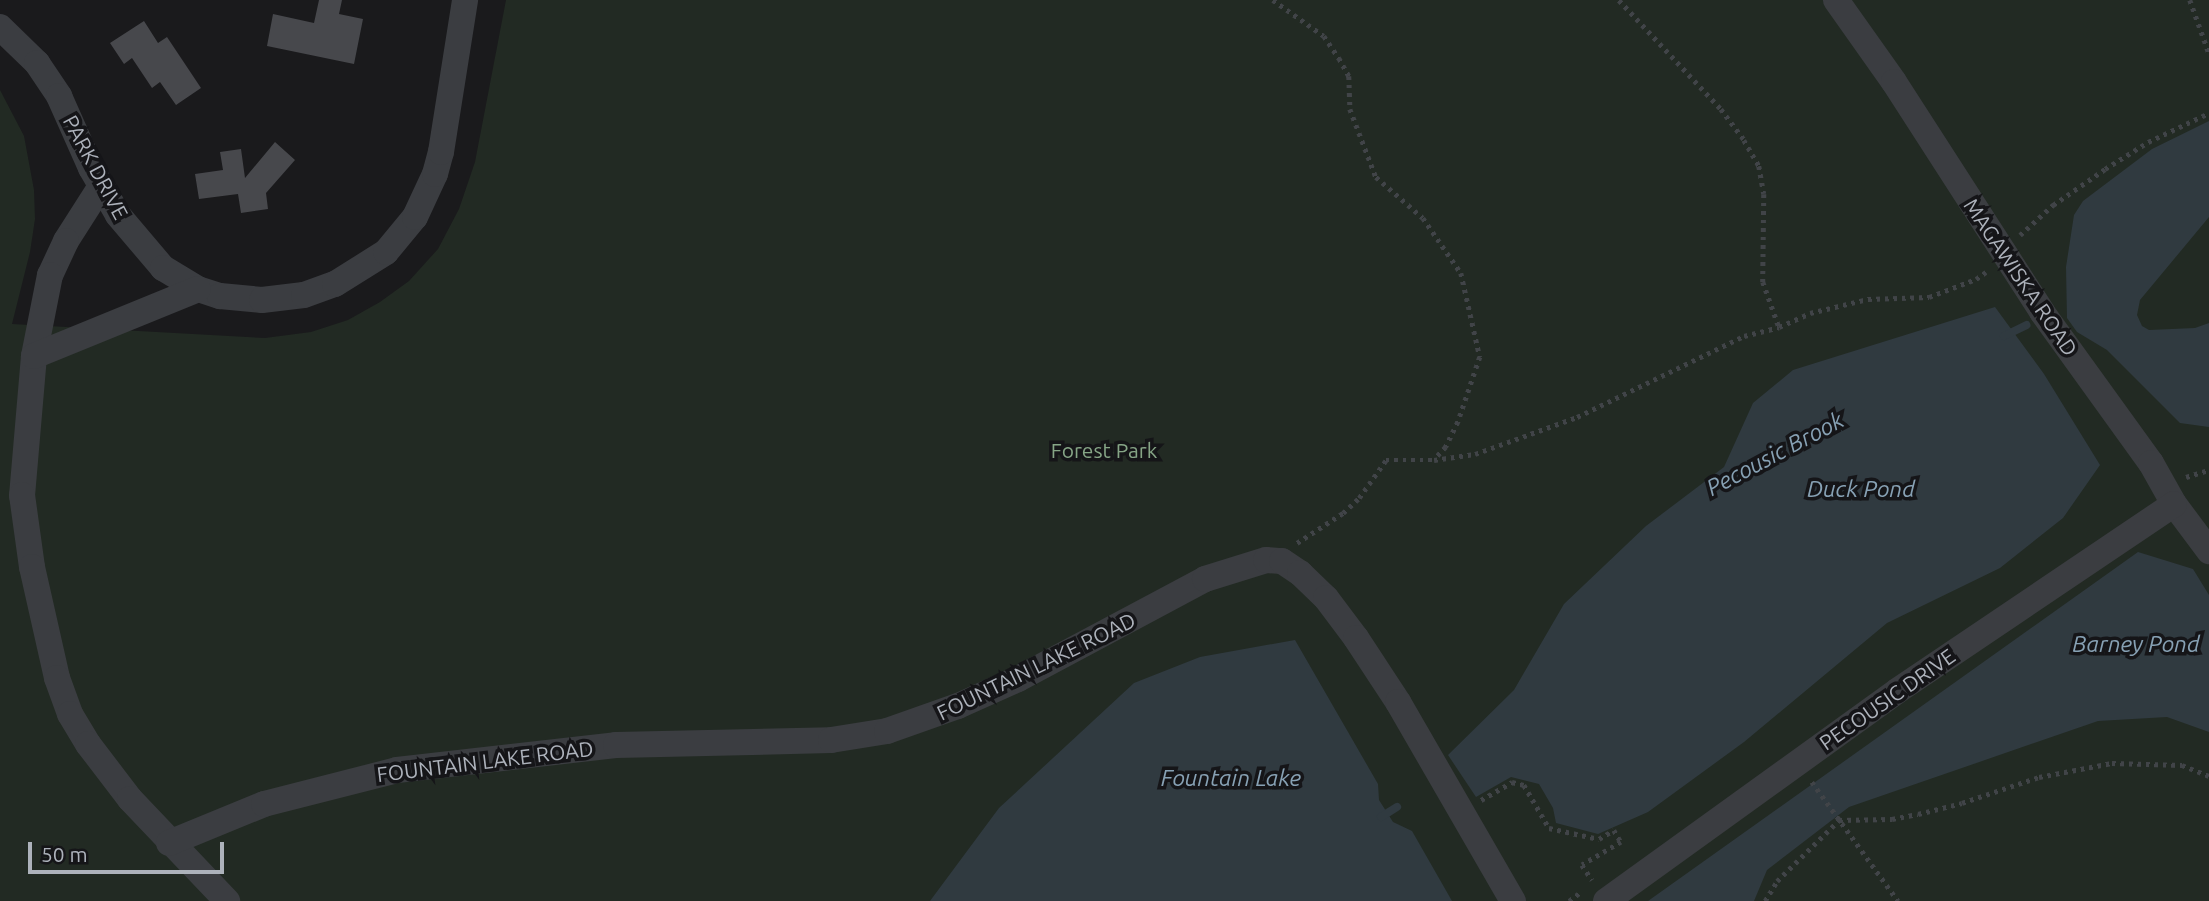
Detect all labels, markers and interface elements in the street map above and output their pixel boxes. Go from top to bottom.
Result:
street label: PARK DRIVE [58,111,134,223]
street label: MAGAWISKA ROAD [1959,194,2083,360]
water label: Pecousic Brook [1702,406,1848,502]
park label: Forest Park [1051,437,1157,463]
water label: Duck Pond [1807,475,1915,503]
street label: FOUNTAIN LAKE ROAD [933,607,1139,725]
water label: Barney Pond [2072,630,2200,658]
street label: PECOUSIC DRIVE [1814,643,1960,755]
street label: FOUNTAIN LAKE ROAD [375,735,595,787]
water label: Fountain Lake [1161,764,1301,792]
scale bar [32,828,228,872]
text: 50 m [41,842,88,866]

